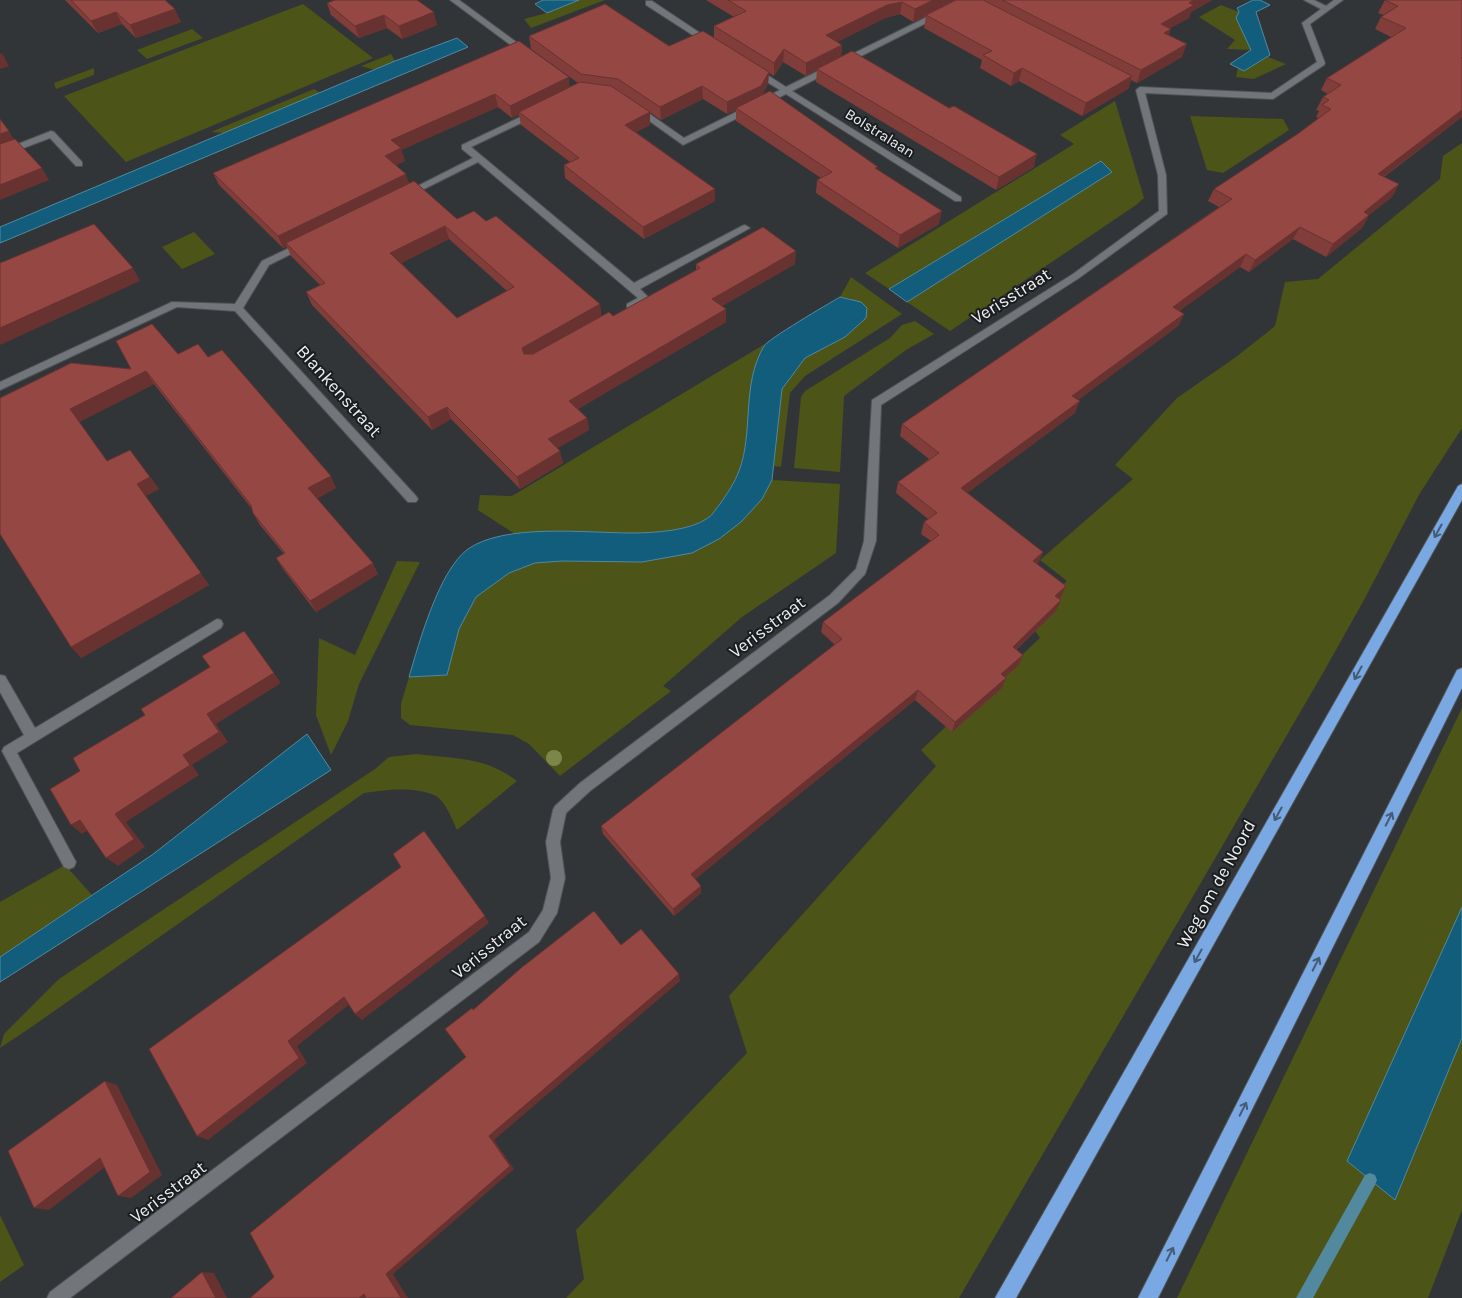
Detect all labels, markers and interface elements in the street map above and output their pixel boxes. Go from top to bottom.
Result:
street label: Bolstralaan [842,105,918,161]
street label: Verisstraat [967,263,1055,329]
street label: Blankenstraat [292,340,386,442]
one-way arrow [1433,524,1443,539]
street label: Verisstraat [725,591,810,663]
one-way arrow [1353,665,1362,680]
one-way arrow [1273,807,1283,822]
one-way arrow [1385,812,1394,827]
street label: Weg om de Noord [1172,816,1260,952]
street label: Verisstraat [447,910,531,984]
one-way arrow [1193,948,1203,963]
one-way arrow [1312,957,1321,972]
one-way arrow [1239,1102,1248,1117]
street label: Verisstraat [126,1156,211,1228]
one-way arrow [1165,1247,1175,1262]

